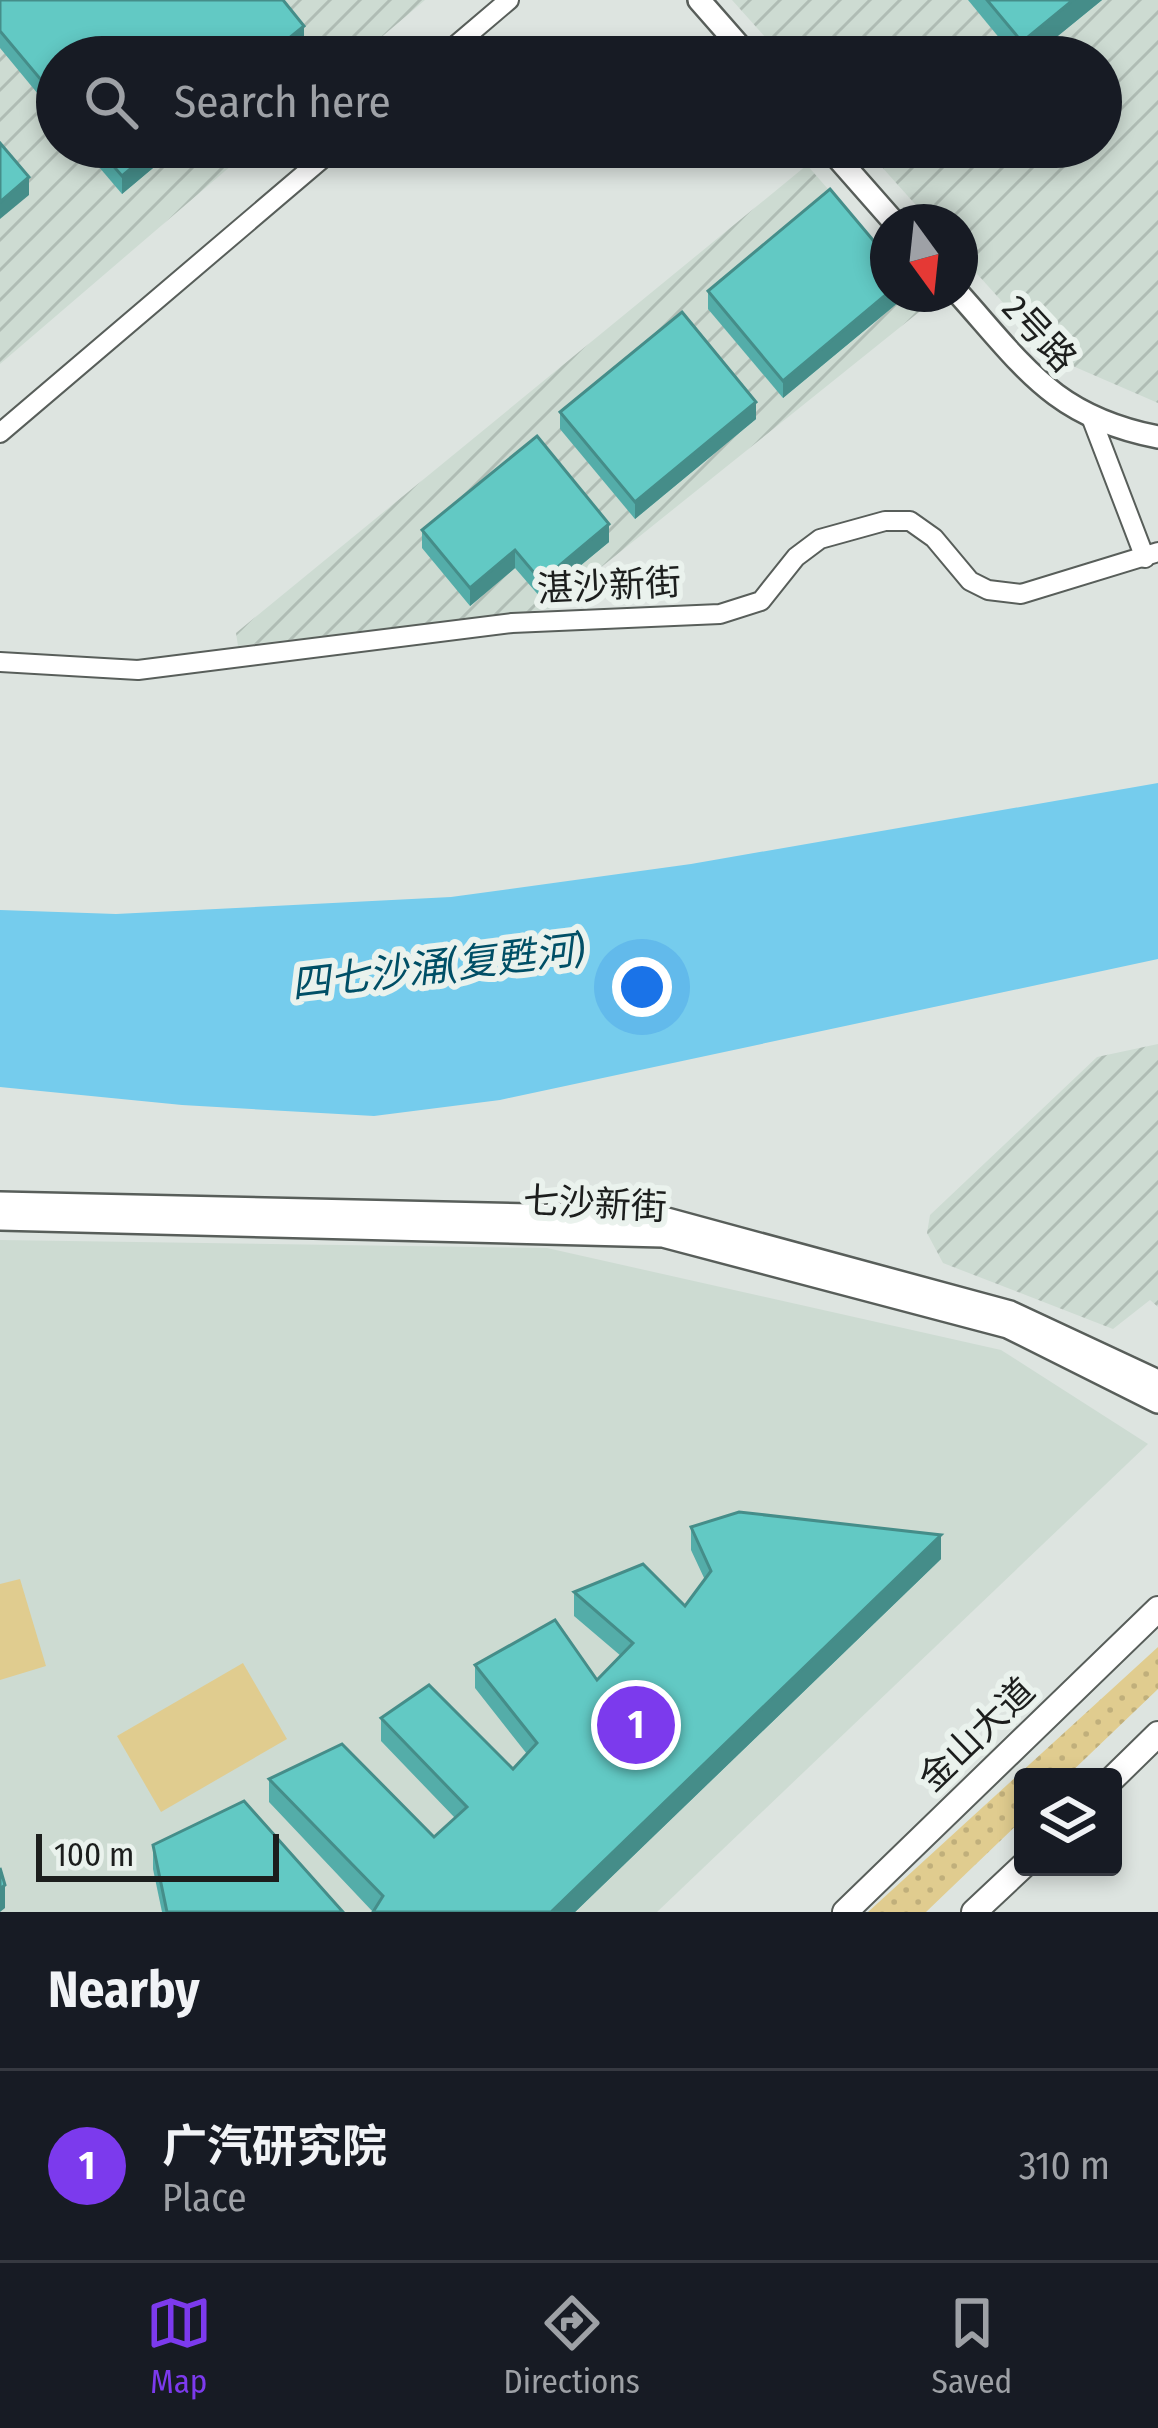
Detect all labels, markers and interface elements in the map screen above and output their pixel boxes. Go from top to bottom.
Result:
search box [36,36,1122,168]
icon: search [78,69,144,135]
text: Search here [174,75,391,129]
north arrow [870,204,978,312]
street label: 2号路 [993,287,1085,381]
street label: 湛沙新街 [536,560,682,612]
water label: 四七沙涌(复甦河) [289,926,588,1008]
your location [612,957,672,1017]
street label: 七沙新街 [522,1178,668,1230]
street label: 金山大道 [910,1669,1044,1801]
pin: 1 [597,1680,675,1770]
map controls [1014,1768,1122,1876]
button: layers [1014,1768,1122,1876]
scale bar [36,1828,279,1881]
text: 100 m [54,1835,134,1875]
text: Nearby [48,1959,200,2021]
text: 广汽研究院 [162,2120,387,2174]
text: 1 [79,2143,95,2189]
text: 310 m [1019,2143,1110,2189]
text: Place [162,2175,246,2221]
tab: Map [146,2290,212,2402]
tab: Directions [503,2290,640,2402]
tab: Saved [932,2290,1012,2402]

